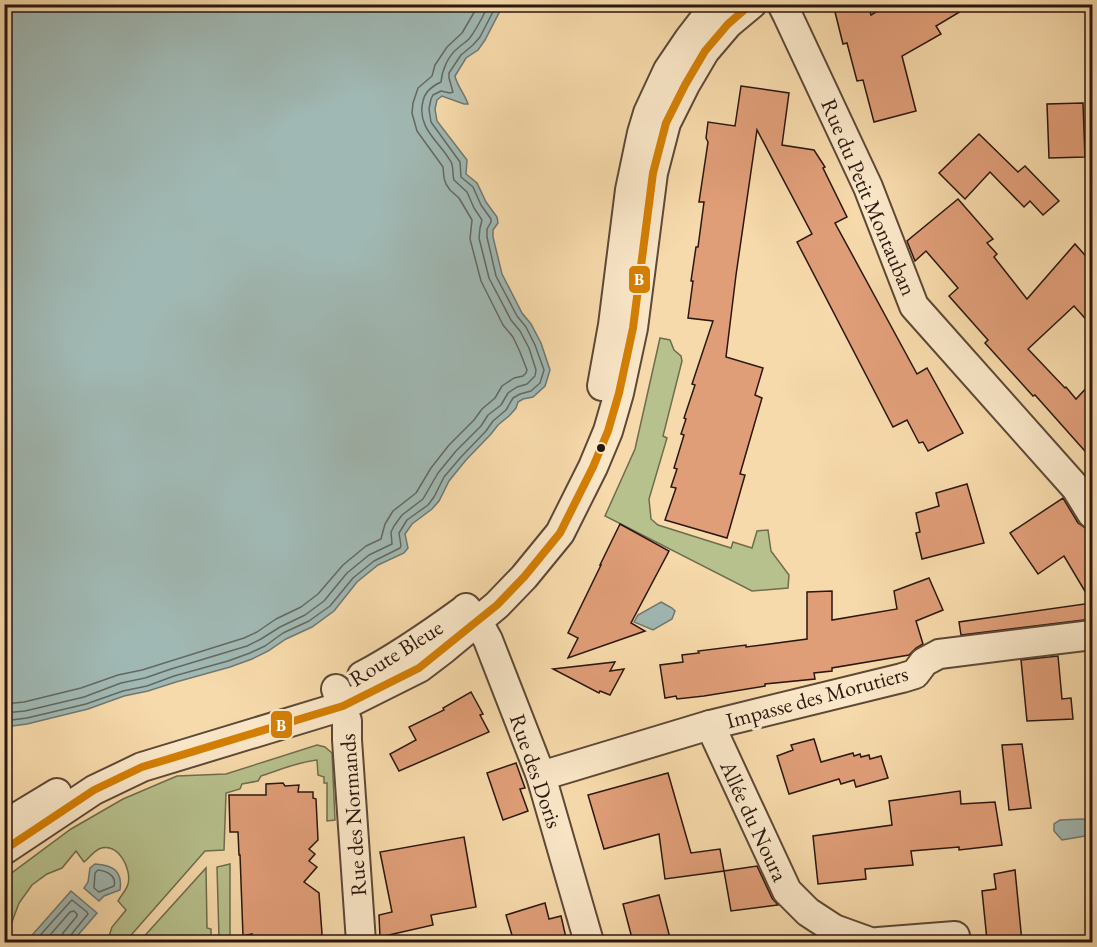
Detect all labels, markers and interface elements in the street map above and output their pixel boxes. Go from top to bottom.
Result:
street label: Rue du Petit Montauban [814,94,924,300]
line badge: B [628,265,651,294]
text: B [634,269,644,290]
unlabelled marker [595,442,607,454]
street label: Route Bleue [344,613,449,693]
street label: Impasse des Morutiers [723,659,911,735]
line badge: B [270,710,293,739]
street label: Rue des Doris [503,710,569,832]
text: B [276,715,286,736]
street label: Rue des Normands [333,733,373,897]
street label: Allée du Noura [713,755,795,886]

